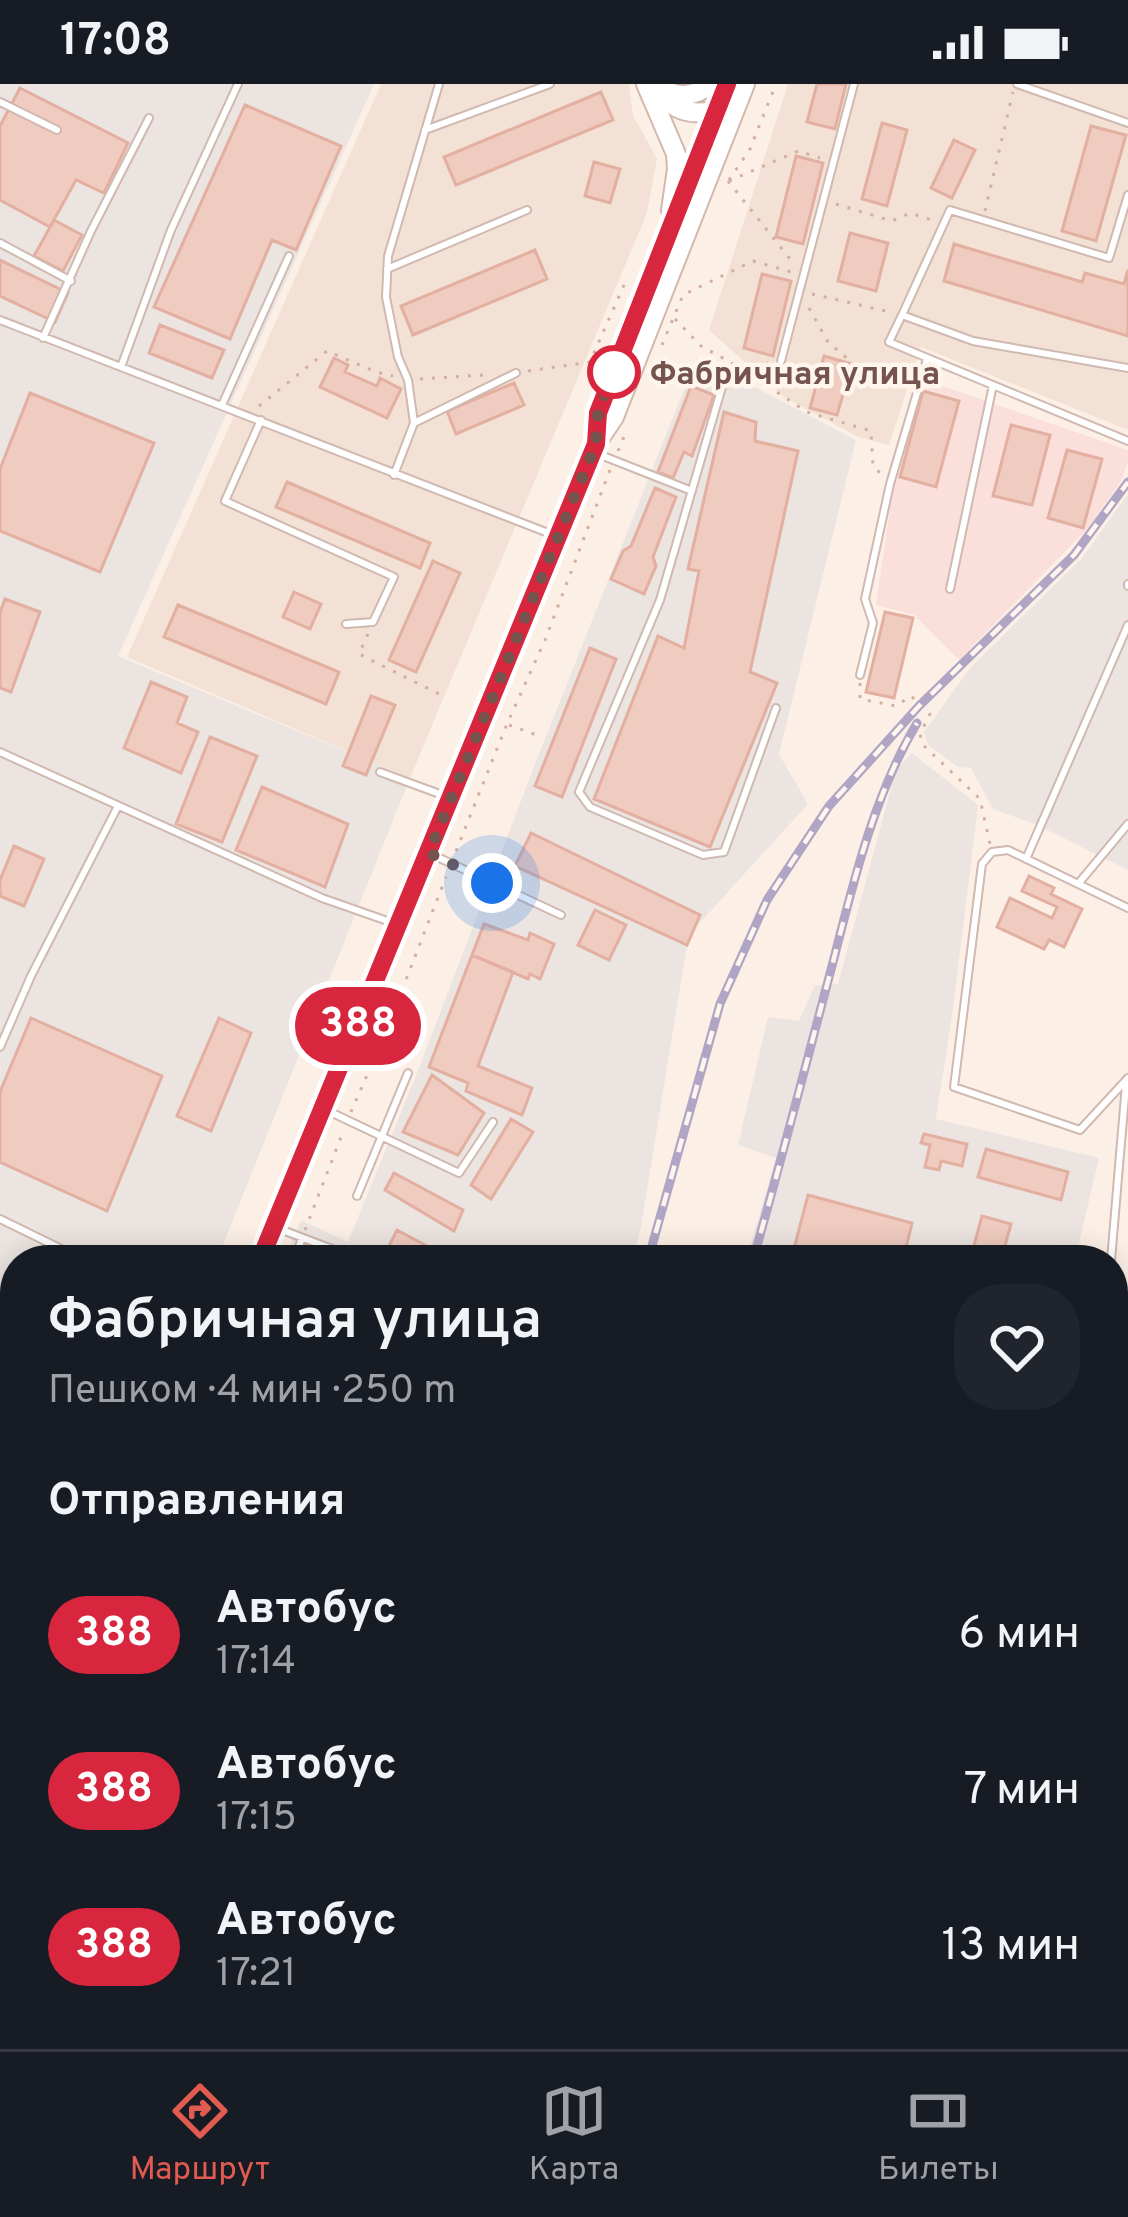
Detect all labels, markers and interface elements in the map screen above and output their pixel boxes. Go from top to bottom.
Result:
text: 17:08 [60,14,171,71]
marker: Фабричная улица [589,347,639,397]
place label: Фабричная улица [650,355,940,397]
your location [462,853,522,913]
line badge: 388 [289,987,427,1065]
text: 388 [319,999,397,1052]
button: heart [954,1284,1080,1410]
text: Фабричная улица [48,1287,542,1359]
text: Пешком · 4 мин · 250 m [48,1368,456,1417]
text: Отправления [48,1474,345,1531]
text: Автобус [216,1582,397,1639]
text: 6 мин [959,1607,1080,1664]
text: 388 [75,1608,153,1661]
text: 17:14 [216,1639,296,1688]
text: Автобус [216,1738,397,1795]
text: 7 мин [964,1763,1080,1820]
text: 388 [75,1764,153,1817]
text: 17:15 [216,1795,297,1844]
text: Автобус [216,1894,397,1951]
text: 13 мин [942,1919,1080,1976]
text: 388 [75,1920,153,1973]
text: 17:21 [216,1951,296,2000]
tab: Маршрут [129,2078,270,2192]
tab: Карта [529,2078,619,2192]
tab: Билеты [878,2078,999,2192]

